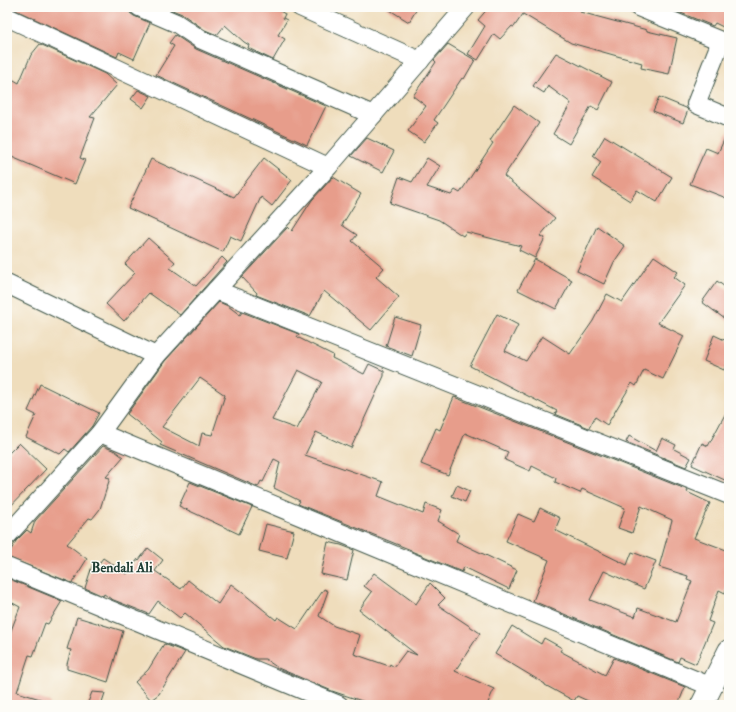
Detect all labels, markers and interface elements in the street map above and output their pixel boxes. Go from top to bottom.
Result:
district label: Bendali Ali [91,559,153,576]

